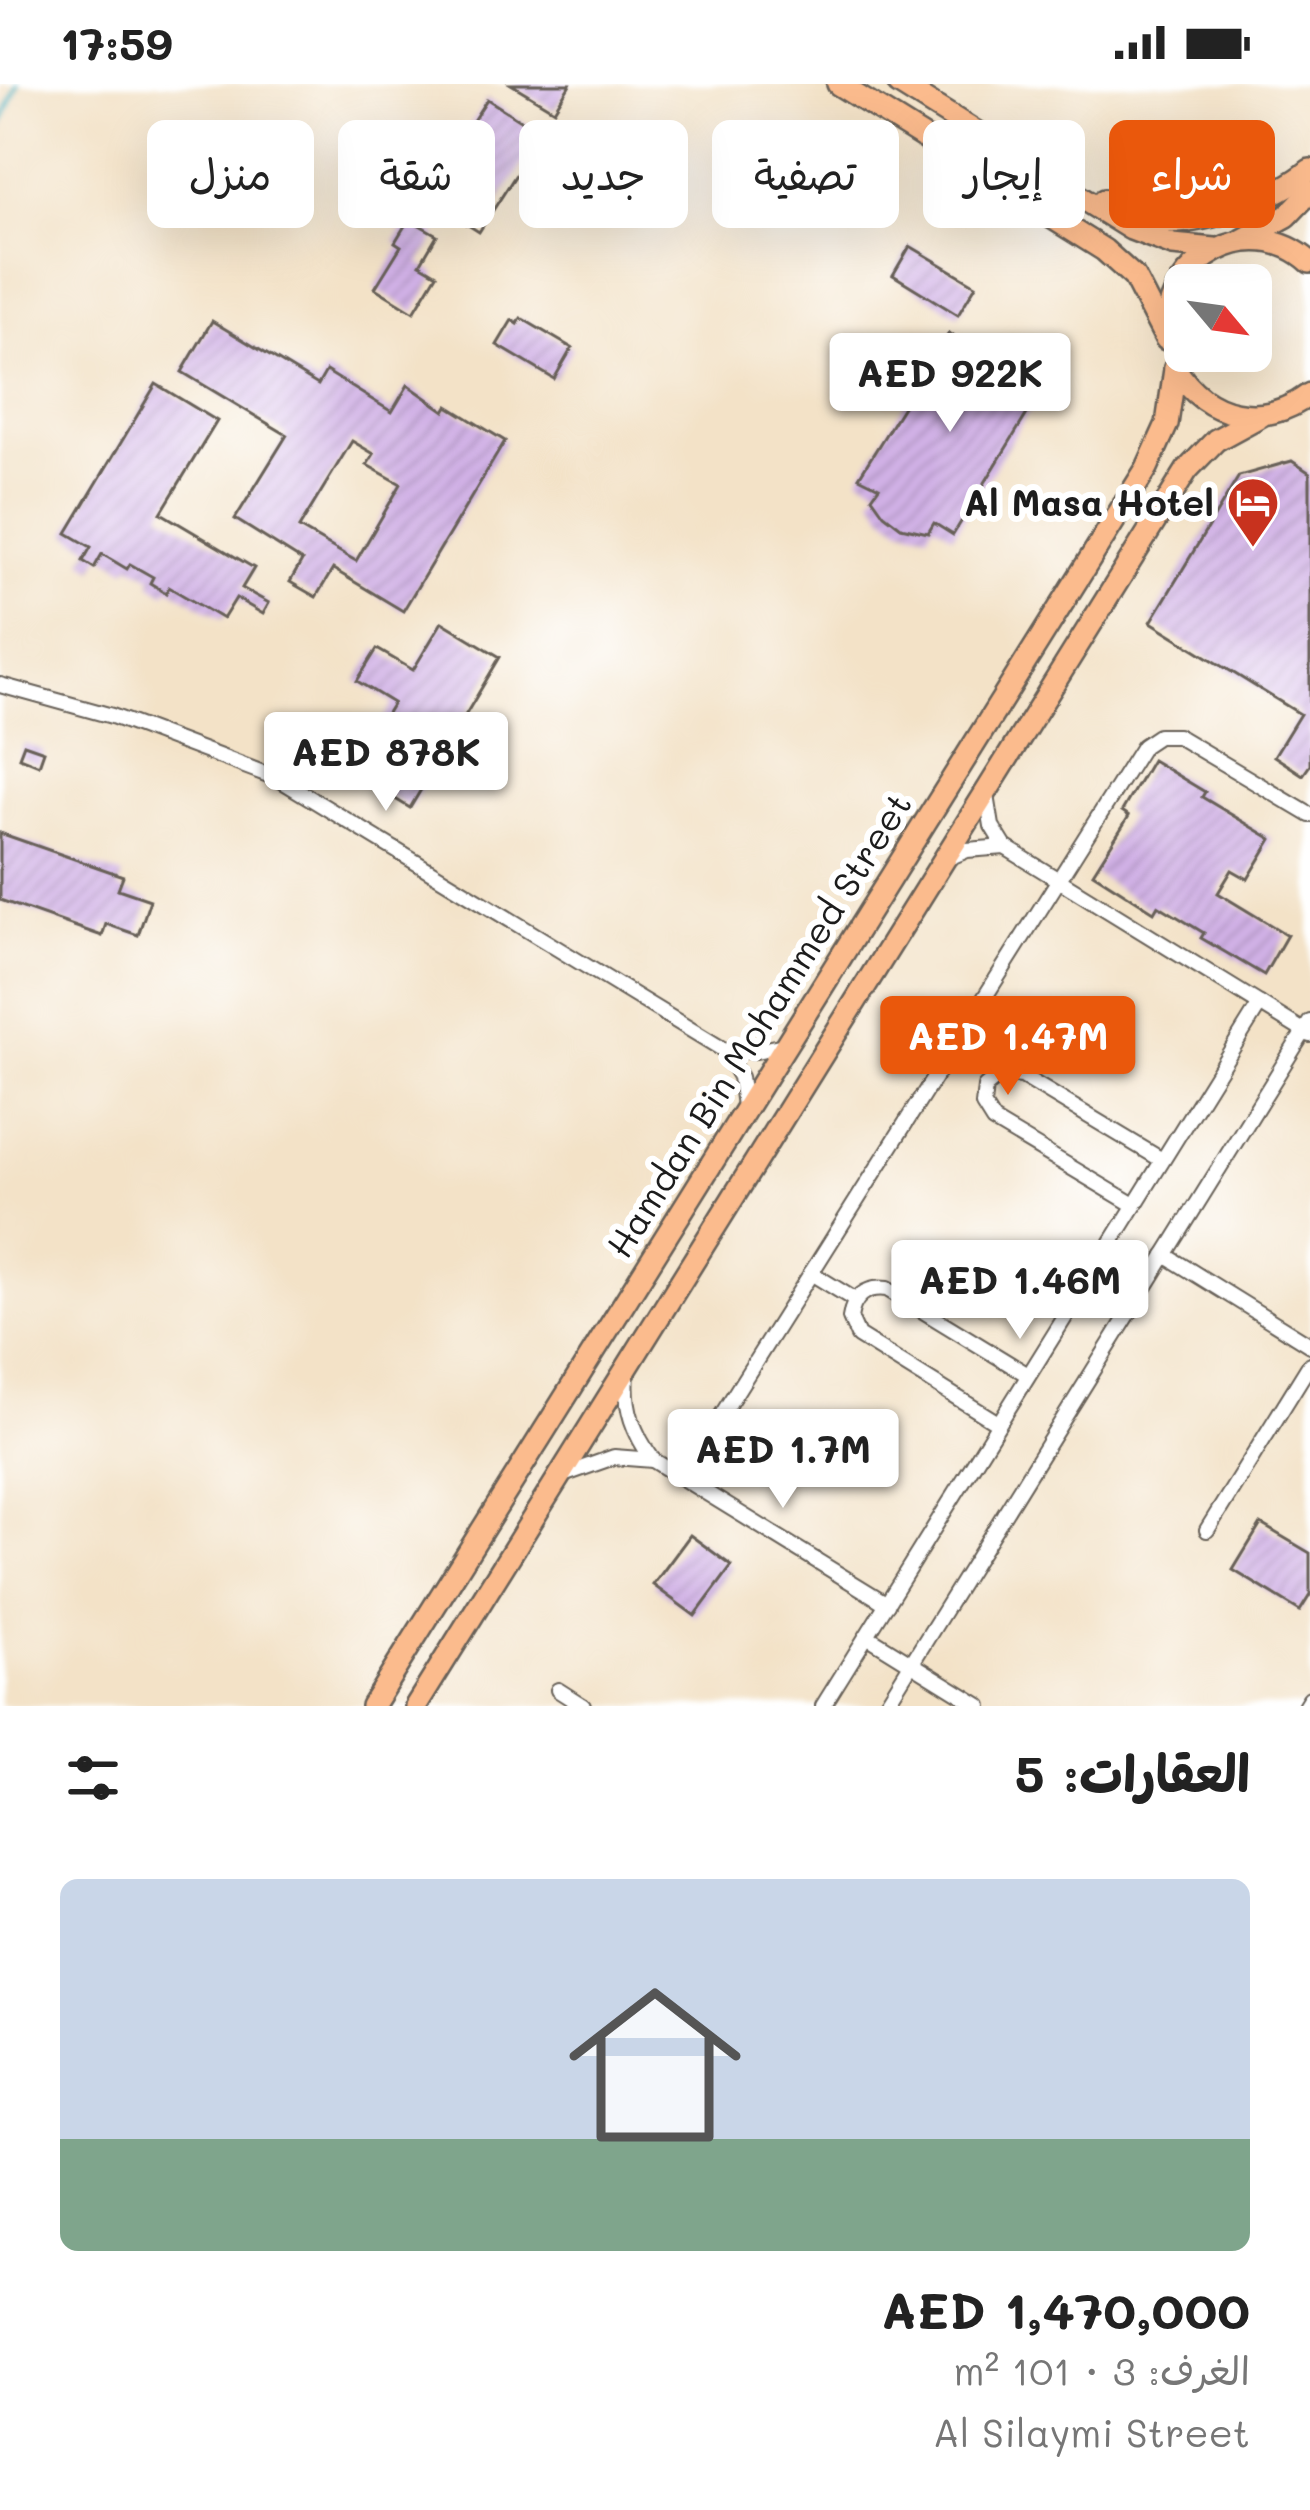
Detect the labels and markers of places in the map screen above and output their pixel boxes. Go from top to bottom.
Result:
pin: AED 922K [826,333,1074,435]
hotel icon: Al Masa Hotel [1225,475,1281,549]
place label: Al Masa Hotel [964,478,1214,525]
pin: AED 878K [262,712,510,814]
pin: AED 1.47M [871,996,1145,1098]
pin: AED 1.46M [883,1240,1157,1342]
pin: AED 1.7M [659,1409,907,1511]

